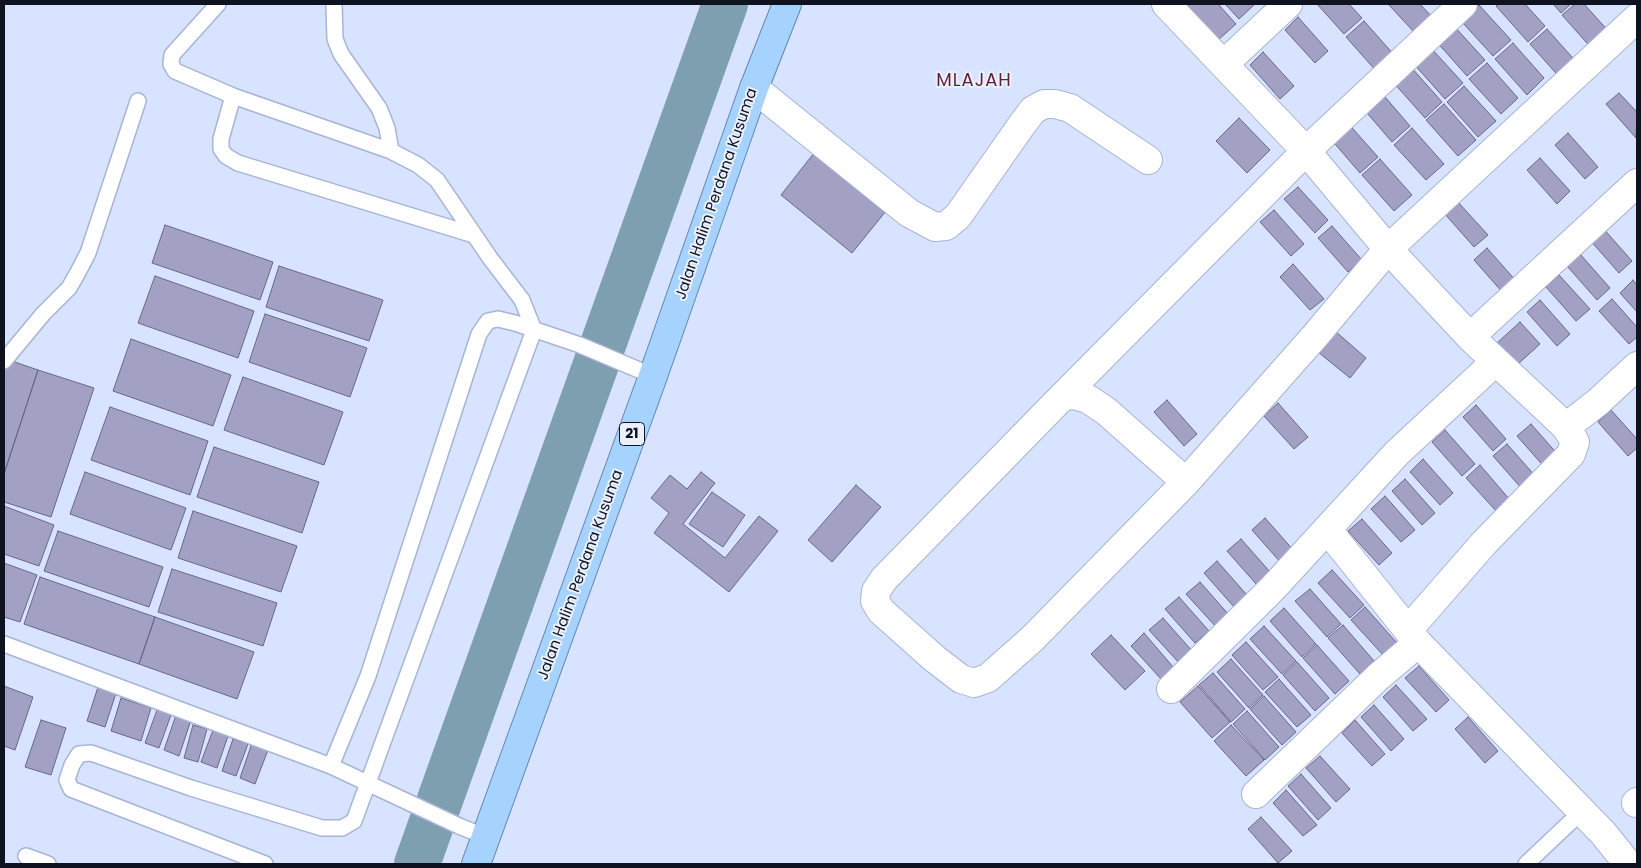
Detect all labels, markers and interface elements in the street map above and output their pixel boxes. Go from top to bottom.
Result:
district label: MLAJAH [935,70,1013,92]
street label: Jalan Halim Perdana Kusuma [672,86,762,302]
road number: 21 [620,422,644,446]
street label: Jalan Halim Perdana Kusuma [535,468,627,682]

